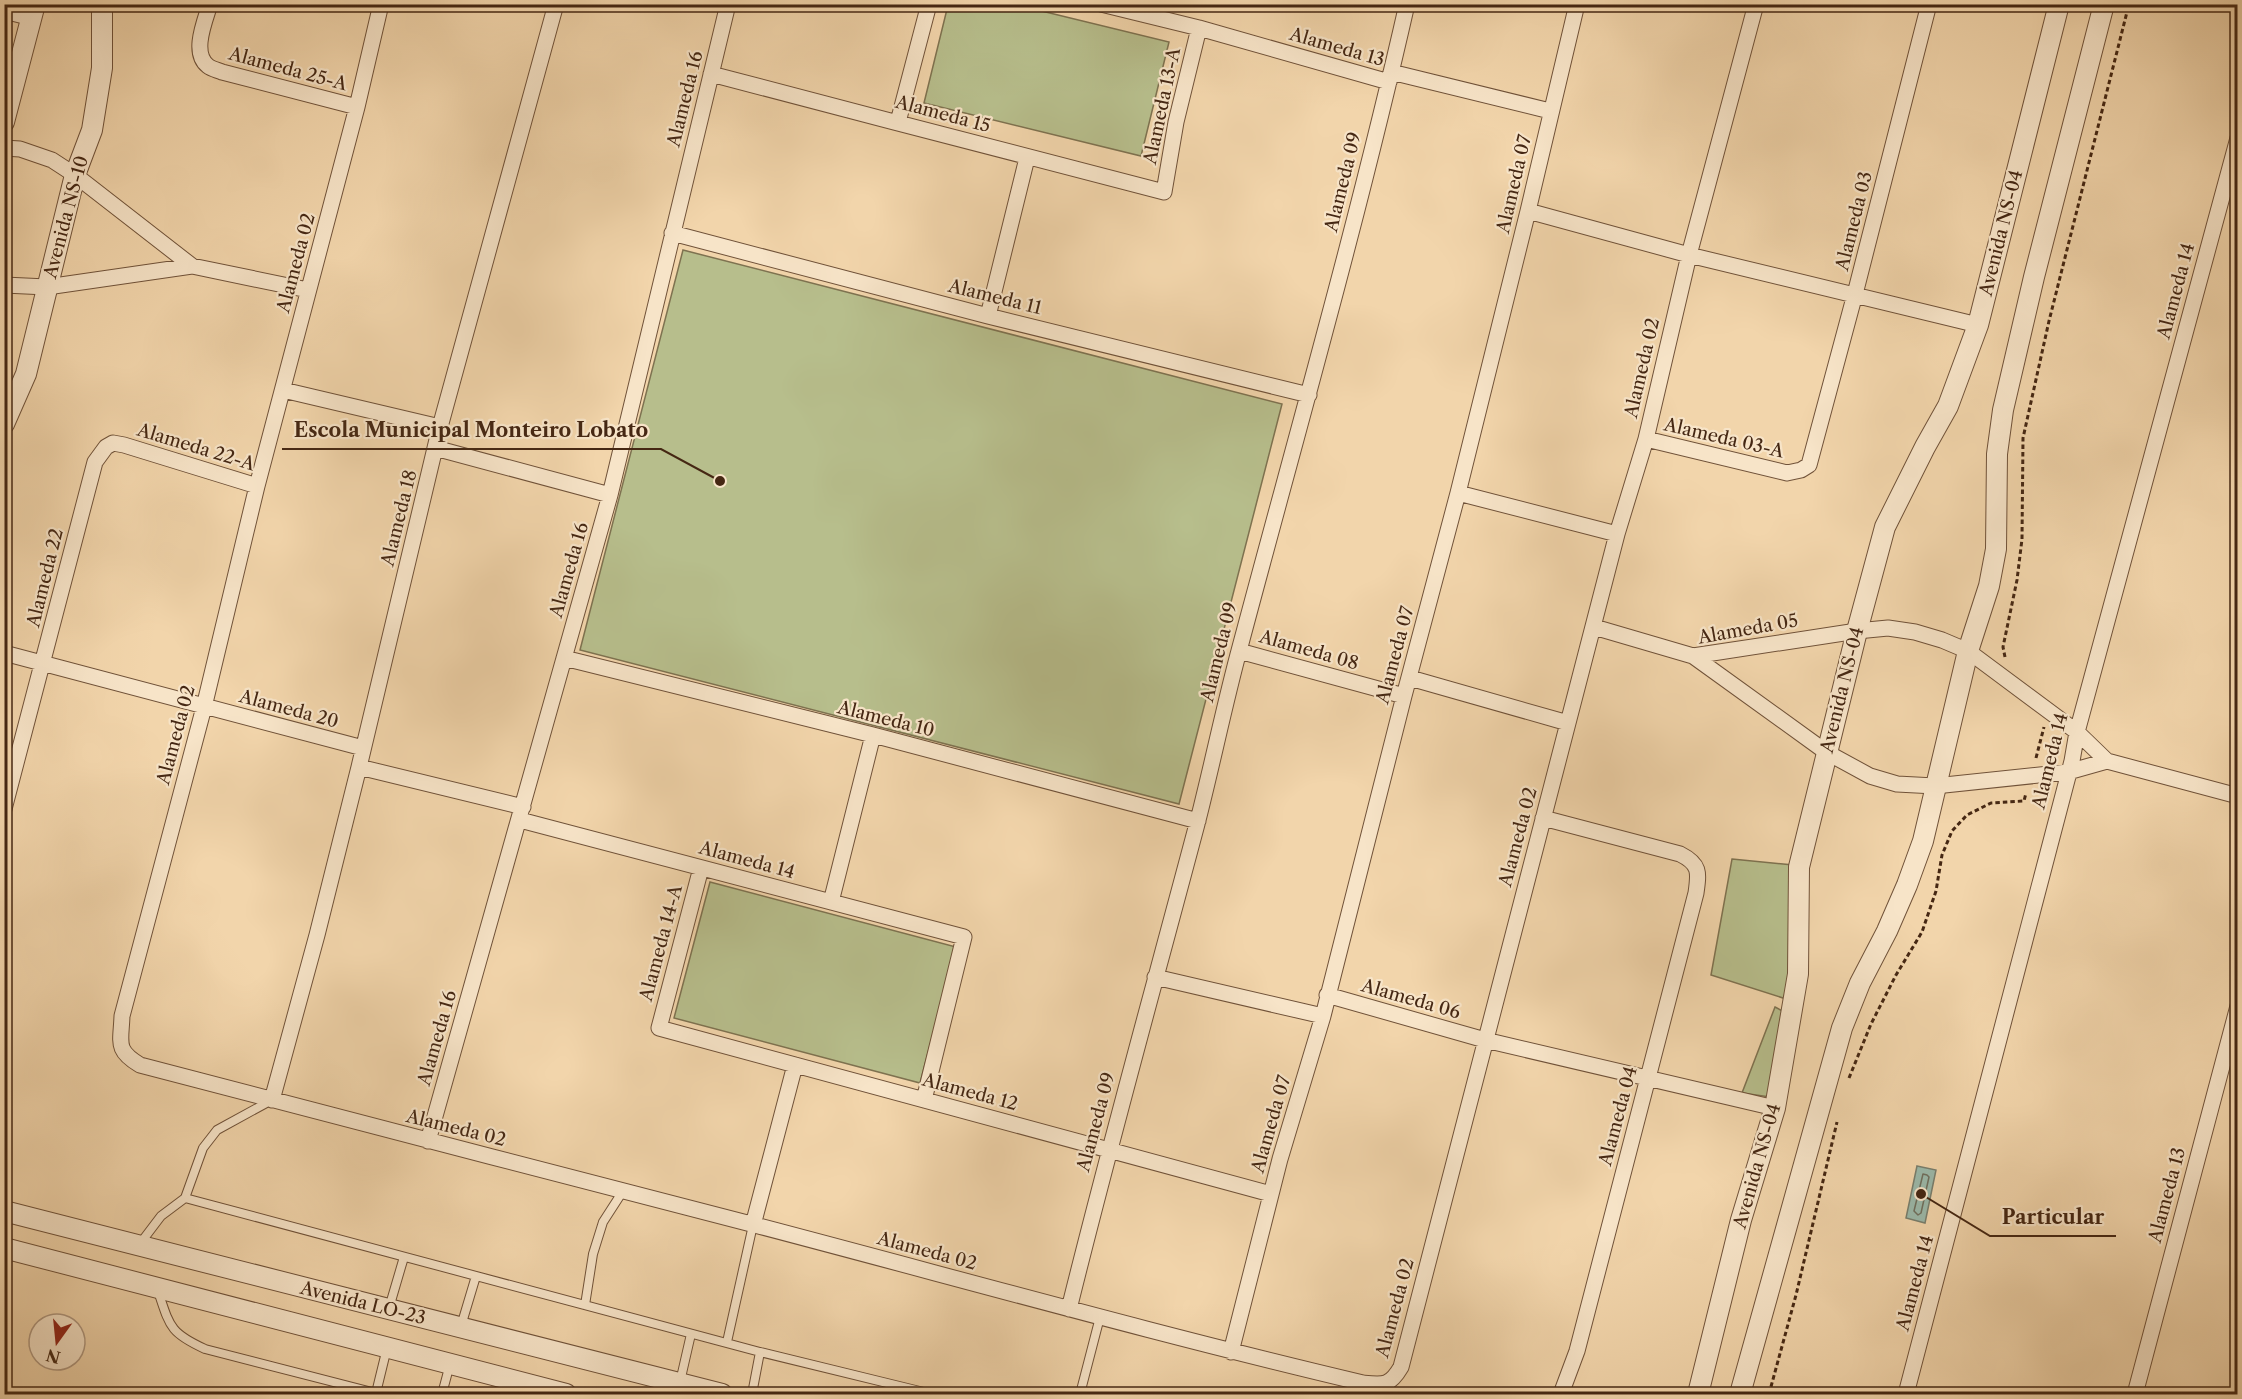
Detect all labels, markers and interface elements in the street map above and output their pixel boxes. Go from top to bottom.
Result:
street label: Alameda 13 [1286,23,1387,71]
street label: Alameda 25-A [226,42,350,96]
street label: Alameda 13-A [1139,45,1185,167]
street label: Alameda 16 [662,49,708,150]
street label: Alameda 15 [892,91,993,137]
street label: Alameda 09 [1320,130,1366,235]
street label: Alameda 07 [1492,133,1536,236]
street label: Avenida NS-10 [39,153,93,282]
street label: Avenida NS-04 [1974,168,2027,299]
street label: Alameda 03 [1831,169,1877,274]
street label: Alameda 02 [272,211,320,316]
street label: Alameda 14 [2152,241,2199,342]
street label: Alameda 11 [945,275,1044,319]
street label: Alameda 02 [1620,316,1664,421]
callout: Escola Municipal Monteiro Lobato [282,411,661,449]
street label: Alameda 03-A [1661,413,1787,463]
street label: Alameda 22-A [134,418,258,476]
text: Escola Municipal Monteiro Lobato [294,418,648,442]
street label: Alameda 18 [376,468,422,569]
street label: Alameda 16 [545,520,593,621]
street label: Alameda 22 [22,526,68,631]
street label: Alameda 09 [1196,600,1242,705]
street label: Alameda 07 [1371,604,1419,707]
street label: Alameda 05 [1695,609,1800,649]
street label: Alameda 08 [1256,625,1361,675]
street label: Avenida NS-04 [1815,625,1868,756]
street label: Alameda 02 [152,683,200,788]
street label: Alameda 20 [236,685,341,733]
street label: Alameda 10 [834,696,937,742]
street label: Alameda 14 [2027,711,2073,812]
street label: Alameda 02 [1494,785,1542,890]
street label: Alameda 14 [696,836,797,883]
street label: Alameda 14-A [635,882,687,1004]
street label: Alameda 06 [1358,974,1463,1024]
street label: Alameda 16 [413,988,461,1089]
street label: Alameda 04 [1594,1064,1642,1169]
street label: Alameda 12 [919,1068,1020,1115]
street label: Alameda 09 [1072,1070,1120,1175]
street label: Alameda 07 [1246,1073,1295,1176]
street label: Avenida NS-04 [1728,1101,1785,1232]
street label: Alameda 02 [403,1105,508,1151]
street label: Alameda 13 [2143,1145,2190,1246]
callout: Particular [1990,1198,2116,1236]
text: Particular [2002,1205,2104,1229]
street label: Alameda 02 [874,1227,979,1275]
street label: Alameda 14 [1891,1233,1938,1334]
street label: Alameda 02 [1371,1256,1419,1361]
street label: Avenida LO-23 [297,1277,428,1329]
north arrow [27,1312,87,1372]
text: N [44,1345,62,1368]

